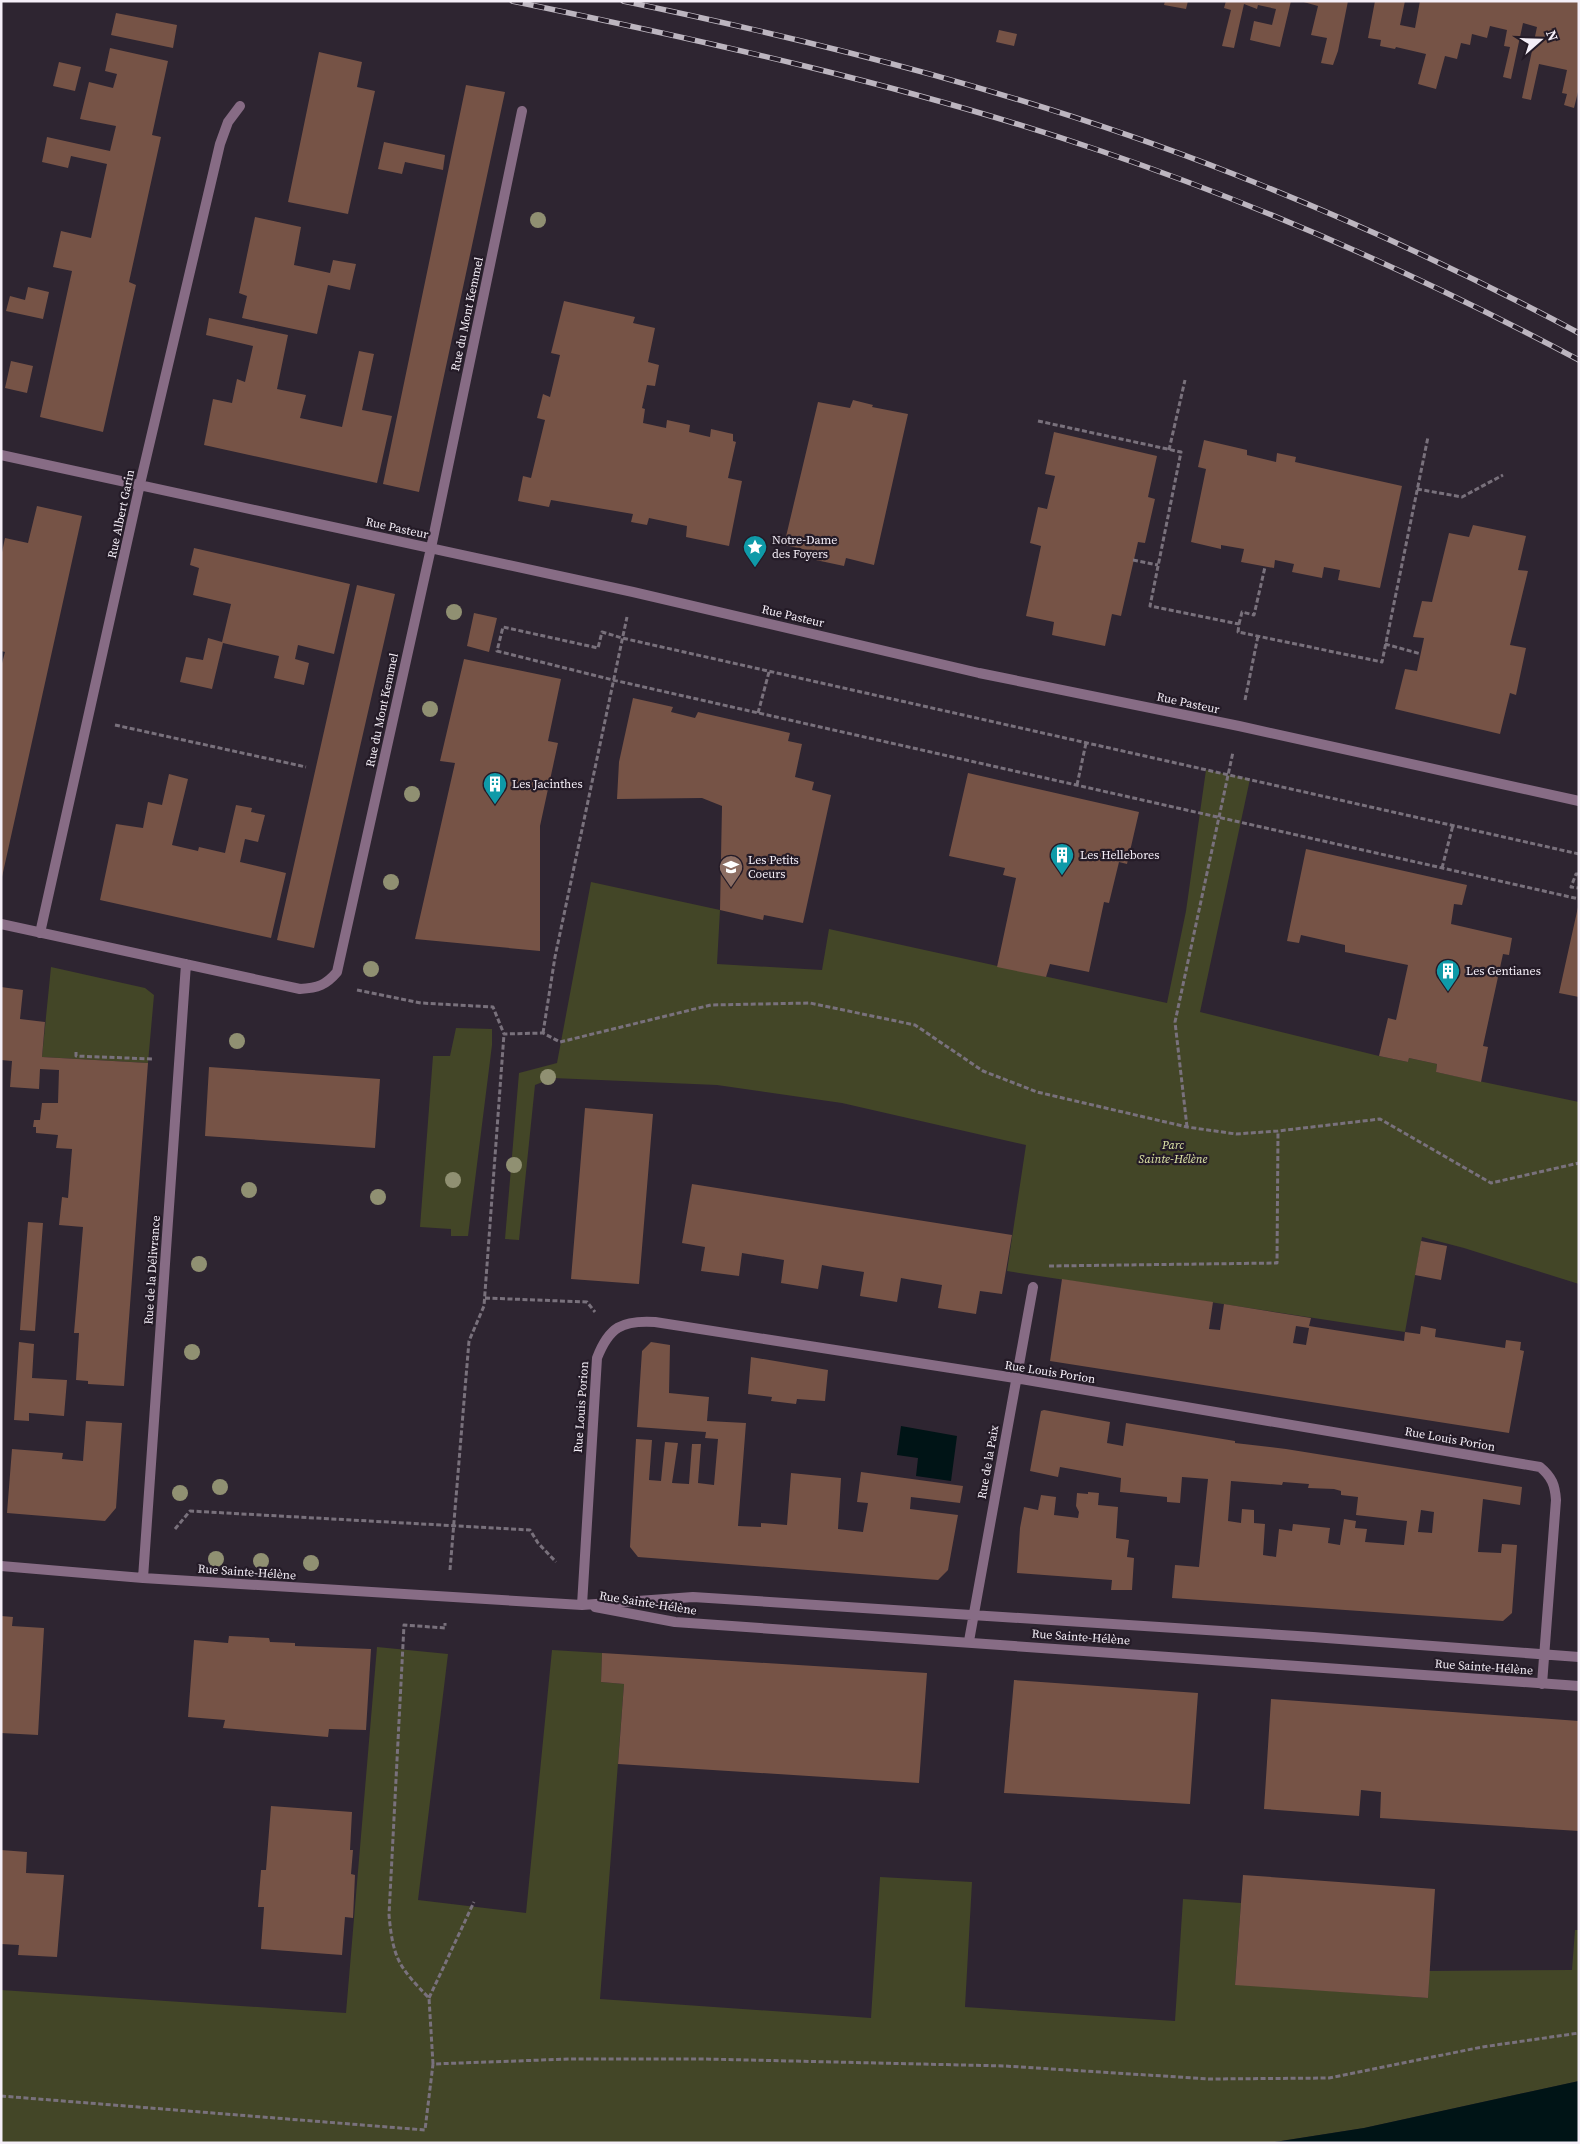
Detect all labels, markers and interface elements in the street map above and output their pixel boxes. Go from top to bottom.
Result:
north arrow [1515,15,1565,65]
text: N [1541,27,1563,44]
street label: Rue du Mont Kemmel [447,255,487,372]
street label: Rue Albert Garin [104,468,138,560]
street label: Rue Pasteur [364,514,430,542]
place label: Notre-Dame des Foyers [772,532,838,562]
place icon: Notre-Dame des Foyers [742,534,768,568]
street label: Rue Pasteur [760,601,826,631]
street label: Rue du Mont Kemmel [362,651,402,768]
street label: Rue Pasteur [1155,689,1221,717]
building icon: Les Jacinthes [482,771,508,805]
place label: Les Jacinthes [512,776,583,792]
building icon: Les Hellebores [1049,842,1075,876]
place label: Les Hellebores [1080,847,1159,863]
place label: Les Petits Coeurs [748,852,799,882]
school or university icon: Les Petits Coeurs [718,854,744,888]
building icon: Les Gentianes [1435,958,1461,992]
place label: Les Gentianes [1466,963,1541,979]
park label: Parc Sainte-Hélène [1139,1137,1208,1167]
street label: Rue de la Délivrance [140,1215,164,1325]
street label: Rue Louis Porion [1004,1357,1096,1387]
street label: Rue Louis Porion [570,1361,592,1453]
street label: Rue de la Paix [974,1423,1002,1500]
street label: Rue Louis Porion [1404,1423,1496,1455]
street label: Rue Sainte-Hélène [197,1561,297,1583]
street label: Rue Sainte-Hélène [598,1587,698,1619]
street label: Rue Sainte-Hélène [1031,1626,1131,1648]
street label: Rue Sainte-Hélène [1434,1656,1534,1678]

